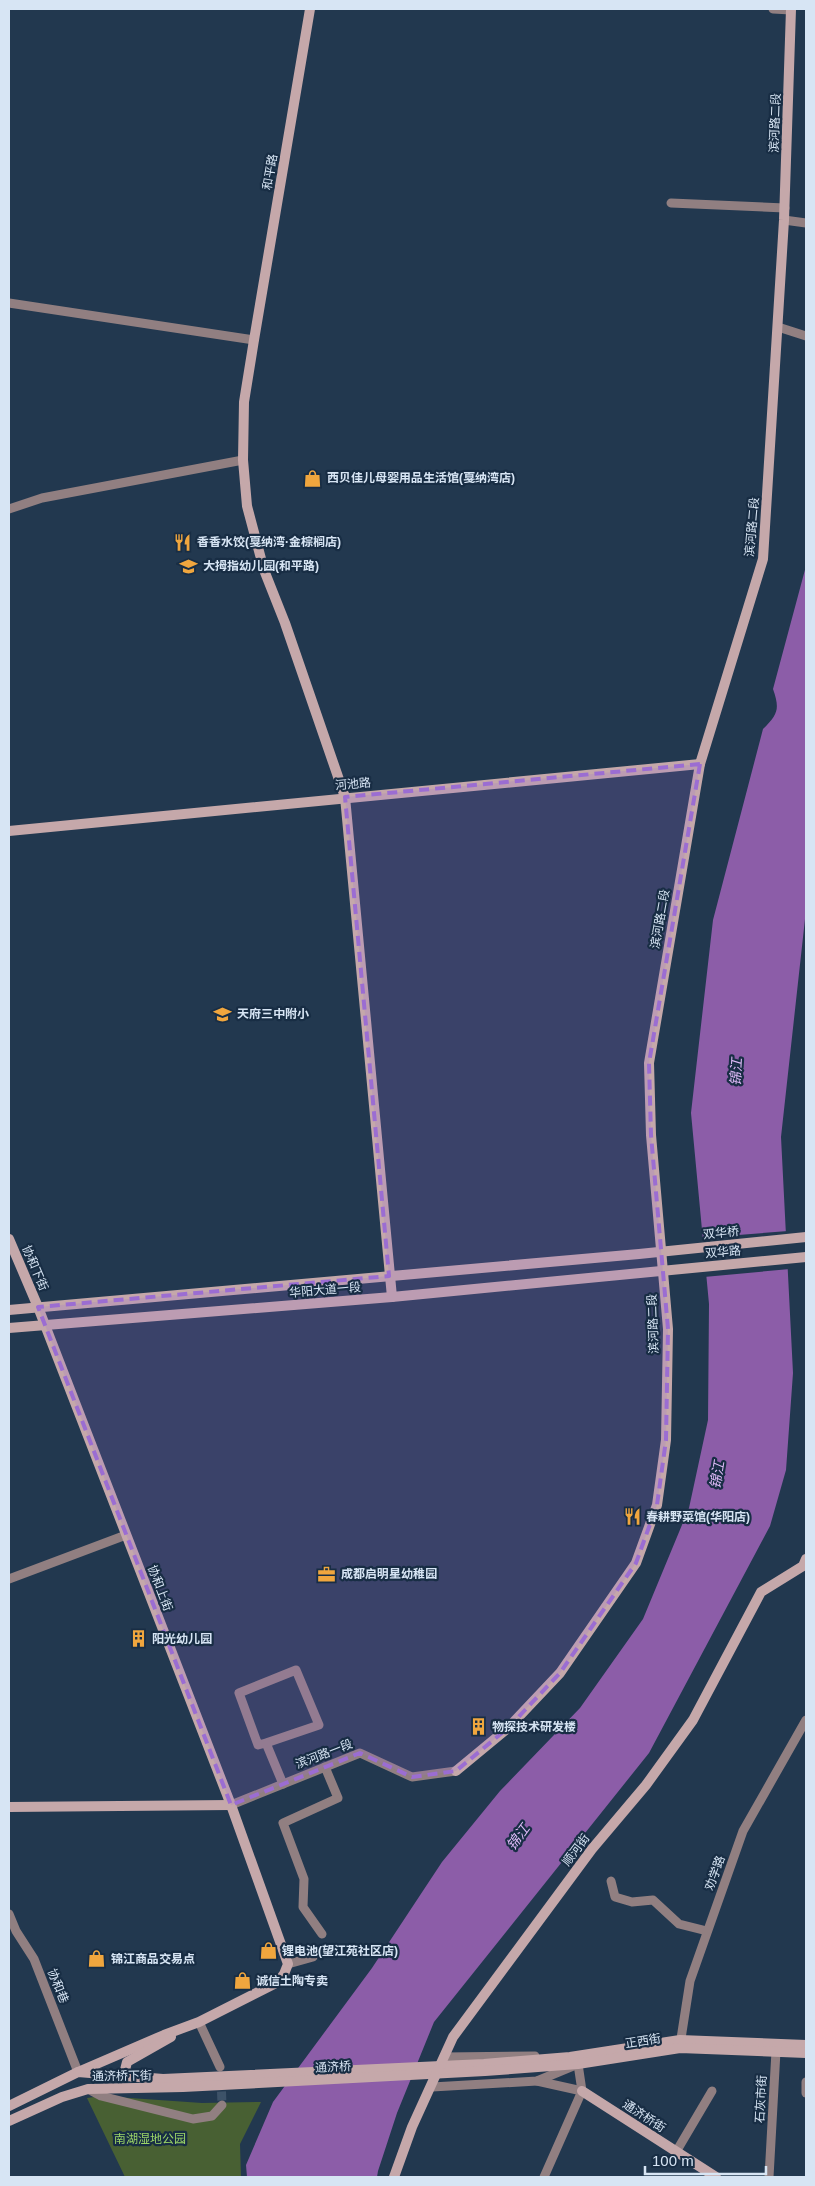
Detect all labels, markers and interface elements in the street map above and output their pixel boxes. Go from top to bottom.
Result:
street label: 滨河路二段 [767,93,783,153]
street label: 和平路 [260,153,280,191]
shop icon: 西贝佳儿母婴用品生活馆(戛纳湾店) [303,468,323,488]
place label: 西贝佳儿母婴用品生活馆(戛纳湾店) [327,471,515,485]
street label: 滨河路二段 [742,496,762,558]
restaurant icon: 香香水饺(戛纳湾·金棕榈店) [173,532,193,552]
place label: 香香水饺(戛纳湾·金棕榈店) [197,535,341,549]
school or university icon: 大拇指幼儿园(和平路) [179,556,199,576]
place label: 大拇指幼儿园(和平路) [203,559,319,573]
street label: 河池路 [334,775,372,793]
street label: 滨河路二段 [648,888,672,950]
school or university icon: 天府三中附小 [213,1004,233,1024]
place label: 天府三中附小 [237,1007,309,1021]
water label: 锦江 [727,1056,745,1086]
street label: 双华桥 [702,1224,740,1242]
street label: 协和下街 [19,1243,51,1293]
street label: 双华路 [704,1243,742,1261]
street label: 华阳大道一段 [289,1280,361,1300]
street label: 滨河路二段 [645,1294,661,1354]
water label: 锦江 [707,1458,727,1490]
restaurant icon: 春耕野菜馆(华阳店) [622,1507,642,1527]
place label: 春耕野菜馆(华阳店) [646,1510,750,1524]
street label: 协和上街 [145,1563,175,1613]
office icon: 成都启明星幼稚园 [317,1564,337,1584]
place label: 成都启明星幼稚园 [341,1567,437,1581]
building icon: 阳光幼儿园 [128,1629,148,1649]
place label: 阳光幼儿园 [152,1632,212,1646]
building icon: 物探技术研发楼 [468,1717,488,1737]
place label: 物探技术研发楼 [492,1720,576,1734]
street label: 滨河路一段 [293,1737,355,1771]
water label: 锦江 [503,1819,534,1853]
street label: 顺河街 [560,1831,592,1869]
street label: 劝学路 [702,1854,728,1892]
shop icon: 锂电池(望江苑社区店) [258,1941,278,1961]
place label: 锂电池(望江苑社区店) [282,1944,398,1958]
shop icon: 锦江商品交易点 [87,1949,107,1969]
place label: 锦江商品交易点 [111,1952,195,1966]
street label: 协和巷 [45,1967,71,2005]
shop icon: 诚信土陶专卖 [232,1971,252,1991]
place label: 诚信土陶专卖 [256,1974,328,1988]
street label: 正西街 [624,2031,662,2051]
street label: 通济桥 [315,2059,351,2075]
street label: 通济桥下街 [92,2068,152,2084]
street label: 石灰市街 [753,2075,769,2123]
street label: 通济桥街 [620,2097,668,2135]
park label: 南湖湿地公园 [114,2132,186,2146]
scale bar [645,2144,766,2176]
text: 100 m [652,2152,694,2169]

